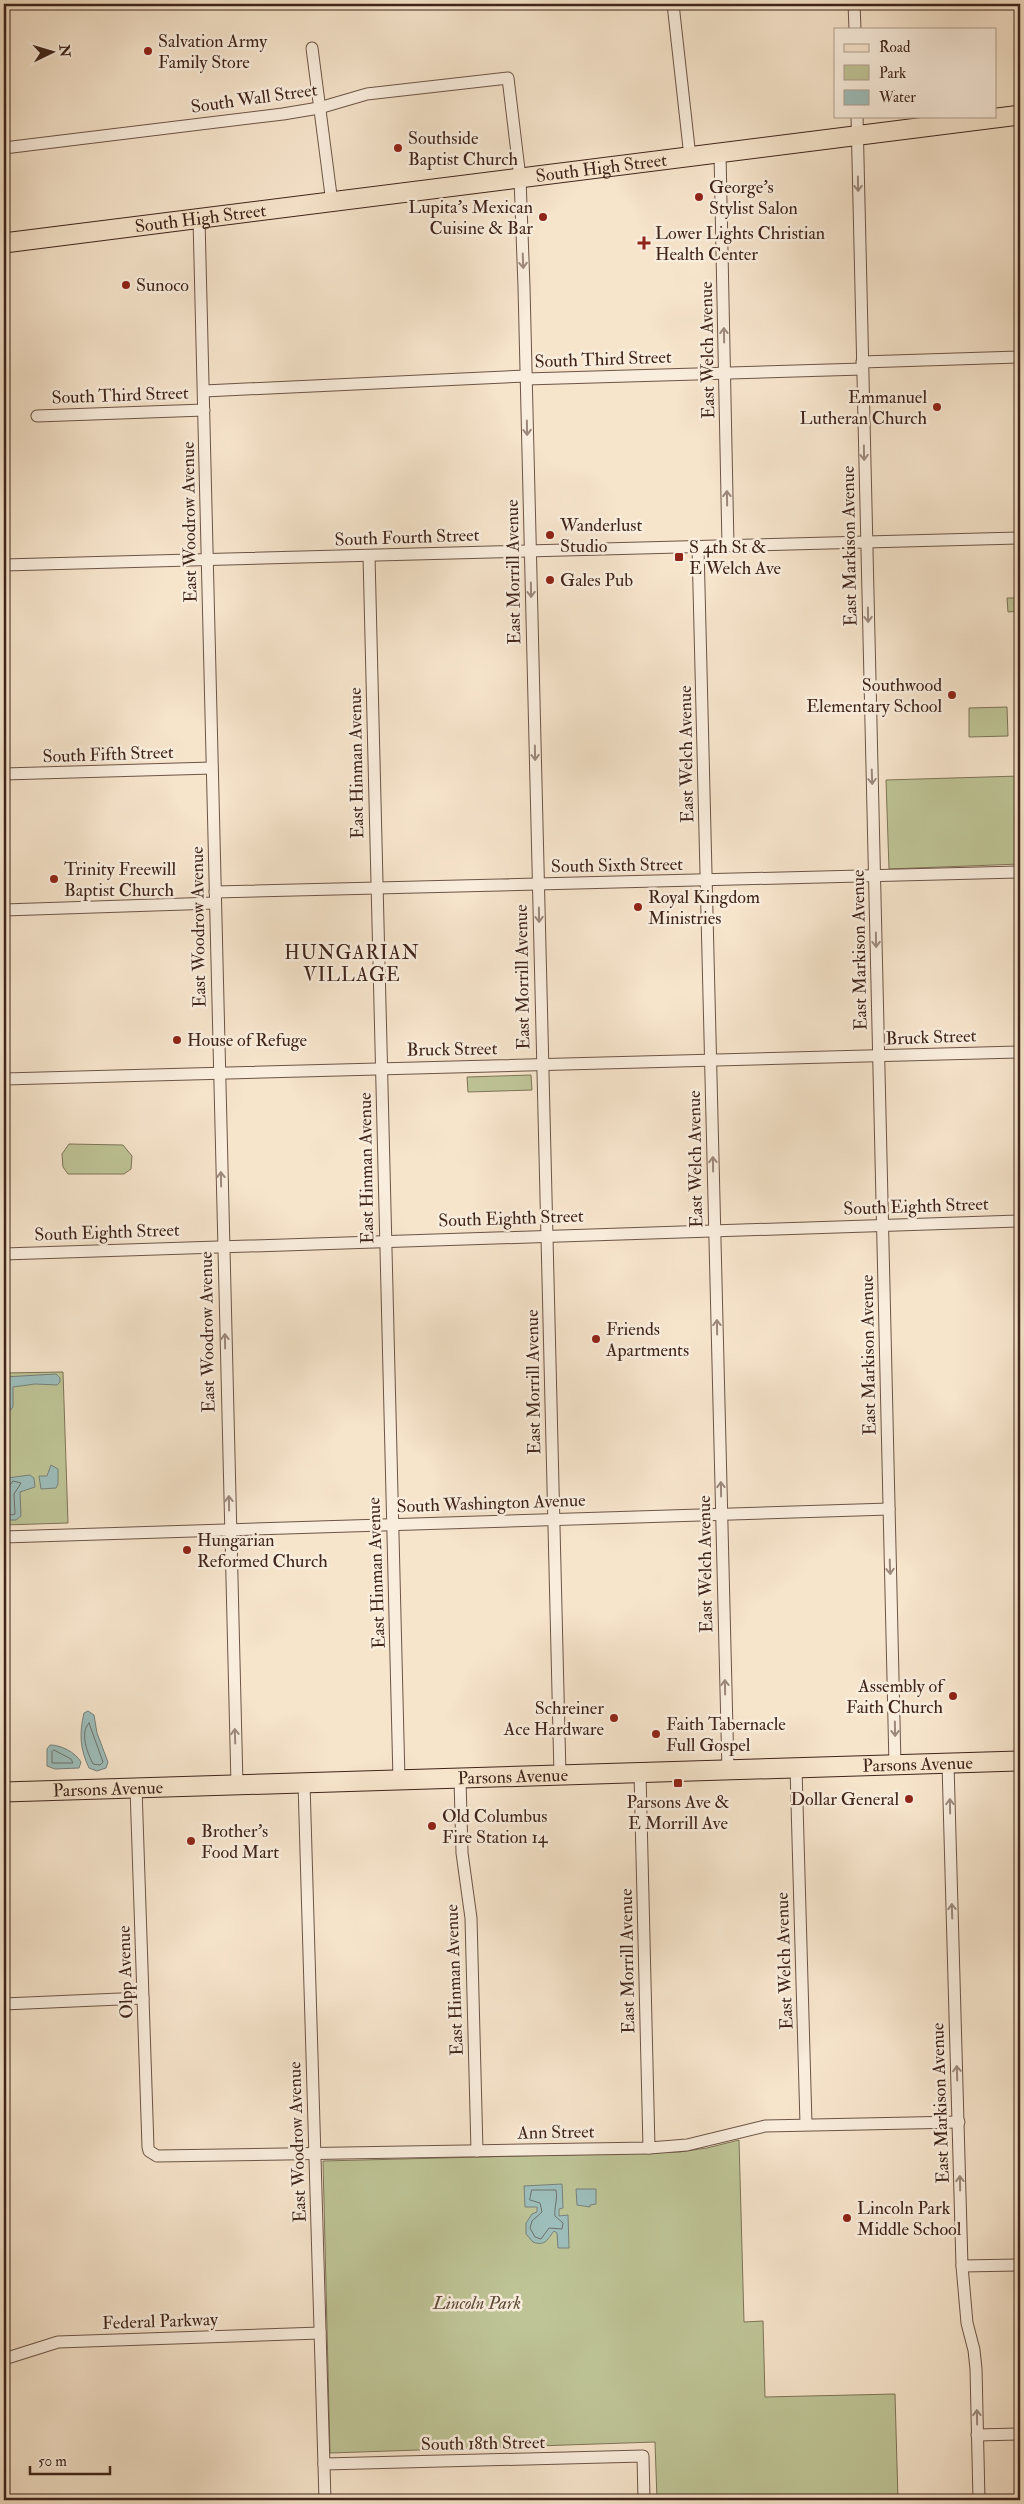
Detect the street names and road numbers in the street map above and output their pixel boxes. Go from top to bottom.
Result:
street label: South Wall Street [189,78,319,119]
street label: South High Street [534,149,668,188]
street label: South High Street [134,199,268,238]
street label: East Welch Avenue [695,281,720,419]
street label: South Third Street [534,346,672,373]
street label: South Third Street [51,382,189,409]
street label: East Woodrow Avenue [177,441,202,603]
street label: East Markison Avenue [837,465,862,627]
street label: East Morrill Avenue [501,499,526,645]
street label: South Fourth Street [334,523,480,552]
street label: East Welch Avenue [674,685,699,823]
street label: East Hinman Avenue [344,687,369,839]
street label: South Fifth Street [42,741,174,768]
street label: East Woodrow Avenue [186,846,211,1008]
street label: South Sixth Street [551,853,683,878]
street label: East Markison Avenue [847,869,872,1031]
street label: East Morrill Avenue [510,904,535,1050]
street label: Bruck Street [885,1024,977,1051]
street label: Bruck Street [406,1037,498,1062]
street label: East Welch Avenue [683,1090,708,1228]
street label: East Hinman Avenue [354,1092,379,1244]
street label: South Eighth Street [843,1192,989,1221]
street label: South Eighth Street [438,1204,584,1233]
street label: South Eighth Street [34,1218,180,1247]
street label: East Woodrow Avenue [195,1251,220,1413]
street label: East Markison Avenue [856,1274,881,1436]
street label: East Morrill Avenue [521,1309,546,1455]
street label: South Washington Avenue [396,1489,586,1518]
street label: East Welch Avenue [693,1495,718,1633]
street label: East Hinman Avenue [362,1496,391,1649]
street label: Parsons Avenue [862,1751,974,1778]
street label: Parsons Avenue [457,1764,569,1790]
street label: Parsons Avenue [52,1776,164,1803]
street label: East Morrill Avenue [615,1888,640,2034]
street label: East Welch Avenue [771,1891,798,2030]
street label: East Hinman Avenue [440,1903,469,2056]
street label: Olpp Avenue [112,1925,139,2019]
street label: East Markison Avenue [926,2022,955,2184]
street label: East Woodrow Avenue [283,2061,312,2223]
street label: Ann Street [516,2120,595,2145]
street label: Federal Parkway [102,2308,219,2335]
street label: South 18th Street [421,2431,546,2456]

